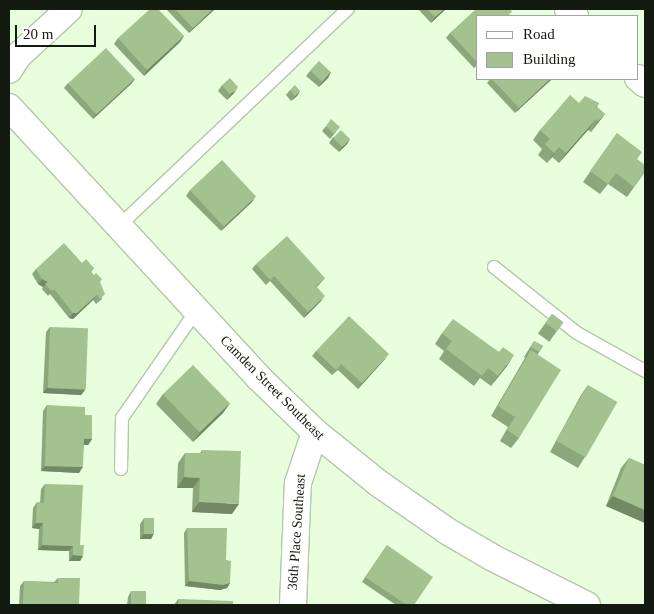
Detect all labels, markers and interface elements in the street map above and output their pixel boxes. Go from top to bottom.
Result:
scale bar [18,15,99,47]
legend [477,15,639,80]
text: 20 m [23,26,53,42]
text: Road [523,26,555,42]
text: Building [523,51,576,67]
street label: Camden Street Southeast [216,332,328,444]
street label: 36th Place Southeast [285,473,309,591]

